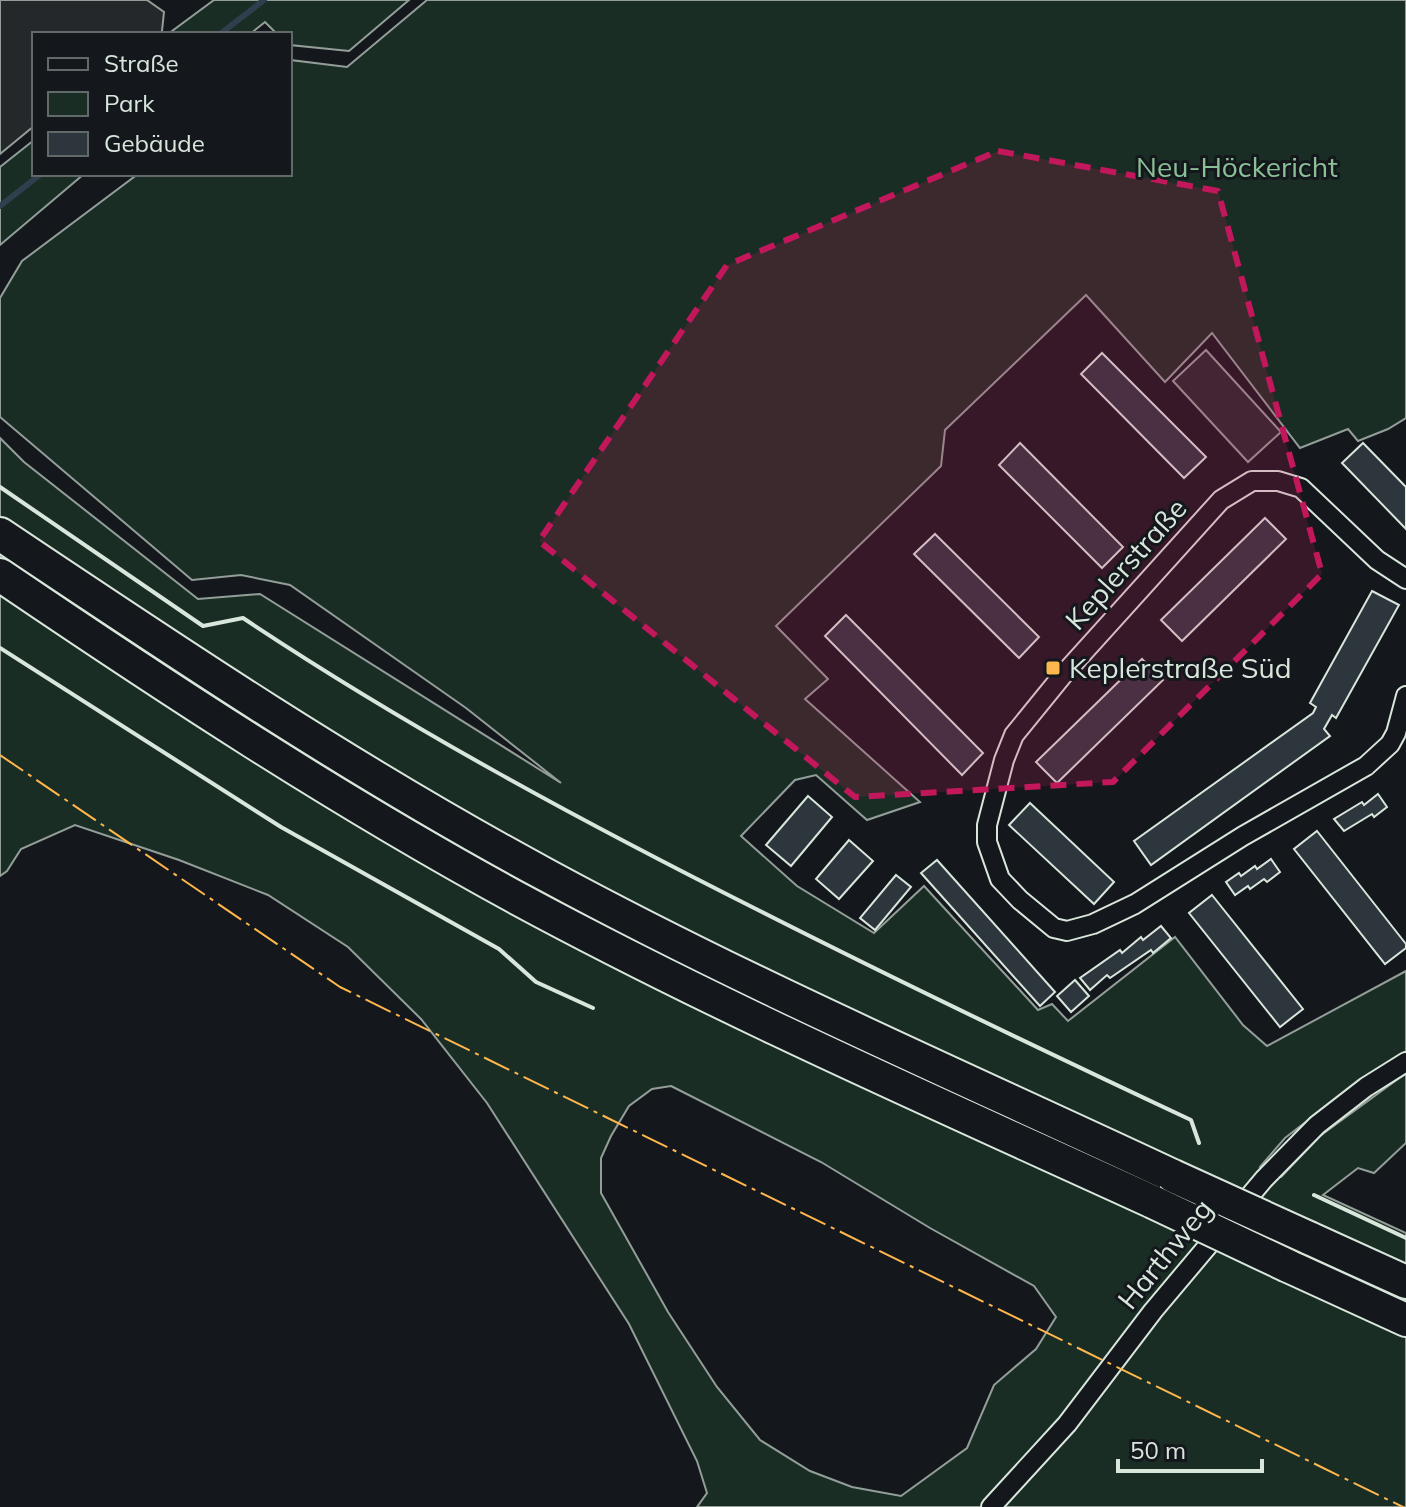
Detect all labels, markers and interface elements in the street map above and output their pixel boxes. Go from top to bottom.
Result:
legend [32,32,292,176]
text: Straße [104,48,179,78]
text: Park [104,88,155,118]
text: Gebäude [104,128,205,158]
park label: Neu-Höckericht [1136,149,1338,184]
street label: Keplerstraße [1058,491,1194,637]
place label: Keplerstraße Süd [1069,650,1291,685]
marker: Keplerstraße Süd [1044,659,1062,677]
street label: Harthweg [1110,1192,1220,1316]
scale bar [1118,1423,1262,1473]
text: 50 m [1130,1435,1186,1465]

